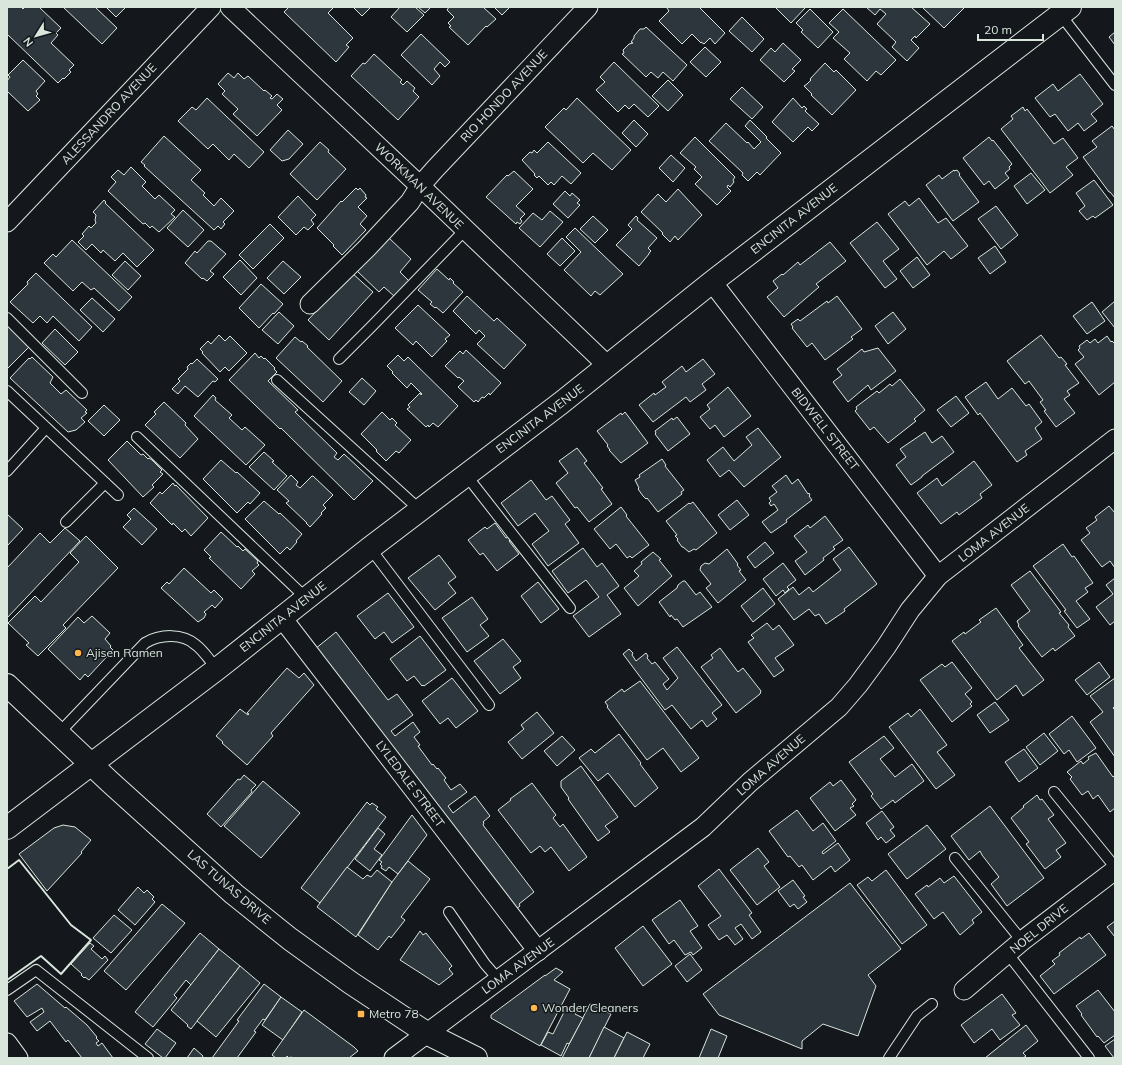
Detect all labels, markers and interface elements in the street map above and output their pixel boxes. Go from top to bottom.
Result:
north arrow [16,16,56,56]
scale bar [978,16,1043,42]
text: 20 m [984,22,1012,37]
text: N [20,34,36,50]
street label: RIO HONDO AVENUE [457,46,550,145]
street label: ALESSANDRO AVENUE [58,60,159,167]
street label: WORKMAN AVENUE [372,139,467,232]
street label: ENCINITA AVENUE [747,180,840,257]
street label: ENCINITA AVENUE [493,381,587,457]
street label: BIDWELL STREET [788,384,863,474]
street label: LOMA AVENUE [955,500,1032,565]
street label: ENCINITA AVENUE [236,578,329,655]
place label: Ajisen Ramen [86,645,163,660]
marker: Ajisen Ramen [73,648,83,658]
street label: LOMA AVENUE [733,731,808,798]
street label: LYLEDALE STREET [373,737,448,831]
street label: LAS TUNAS DRIVE [184,846,274,927]
street label: NOEL DRIVE [1006,901,1071,957]
street label: LOMA AVENUE [479,934,557,997]
place label: Wonder Cleaners [542,1000,638,1015]
marker: Wonder Cleaners [529,1003,539,1013]
place label: Metro 78 [369,1006,419,1021]
marker: Metro 78 [356,1009,366,1019]

